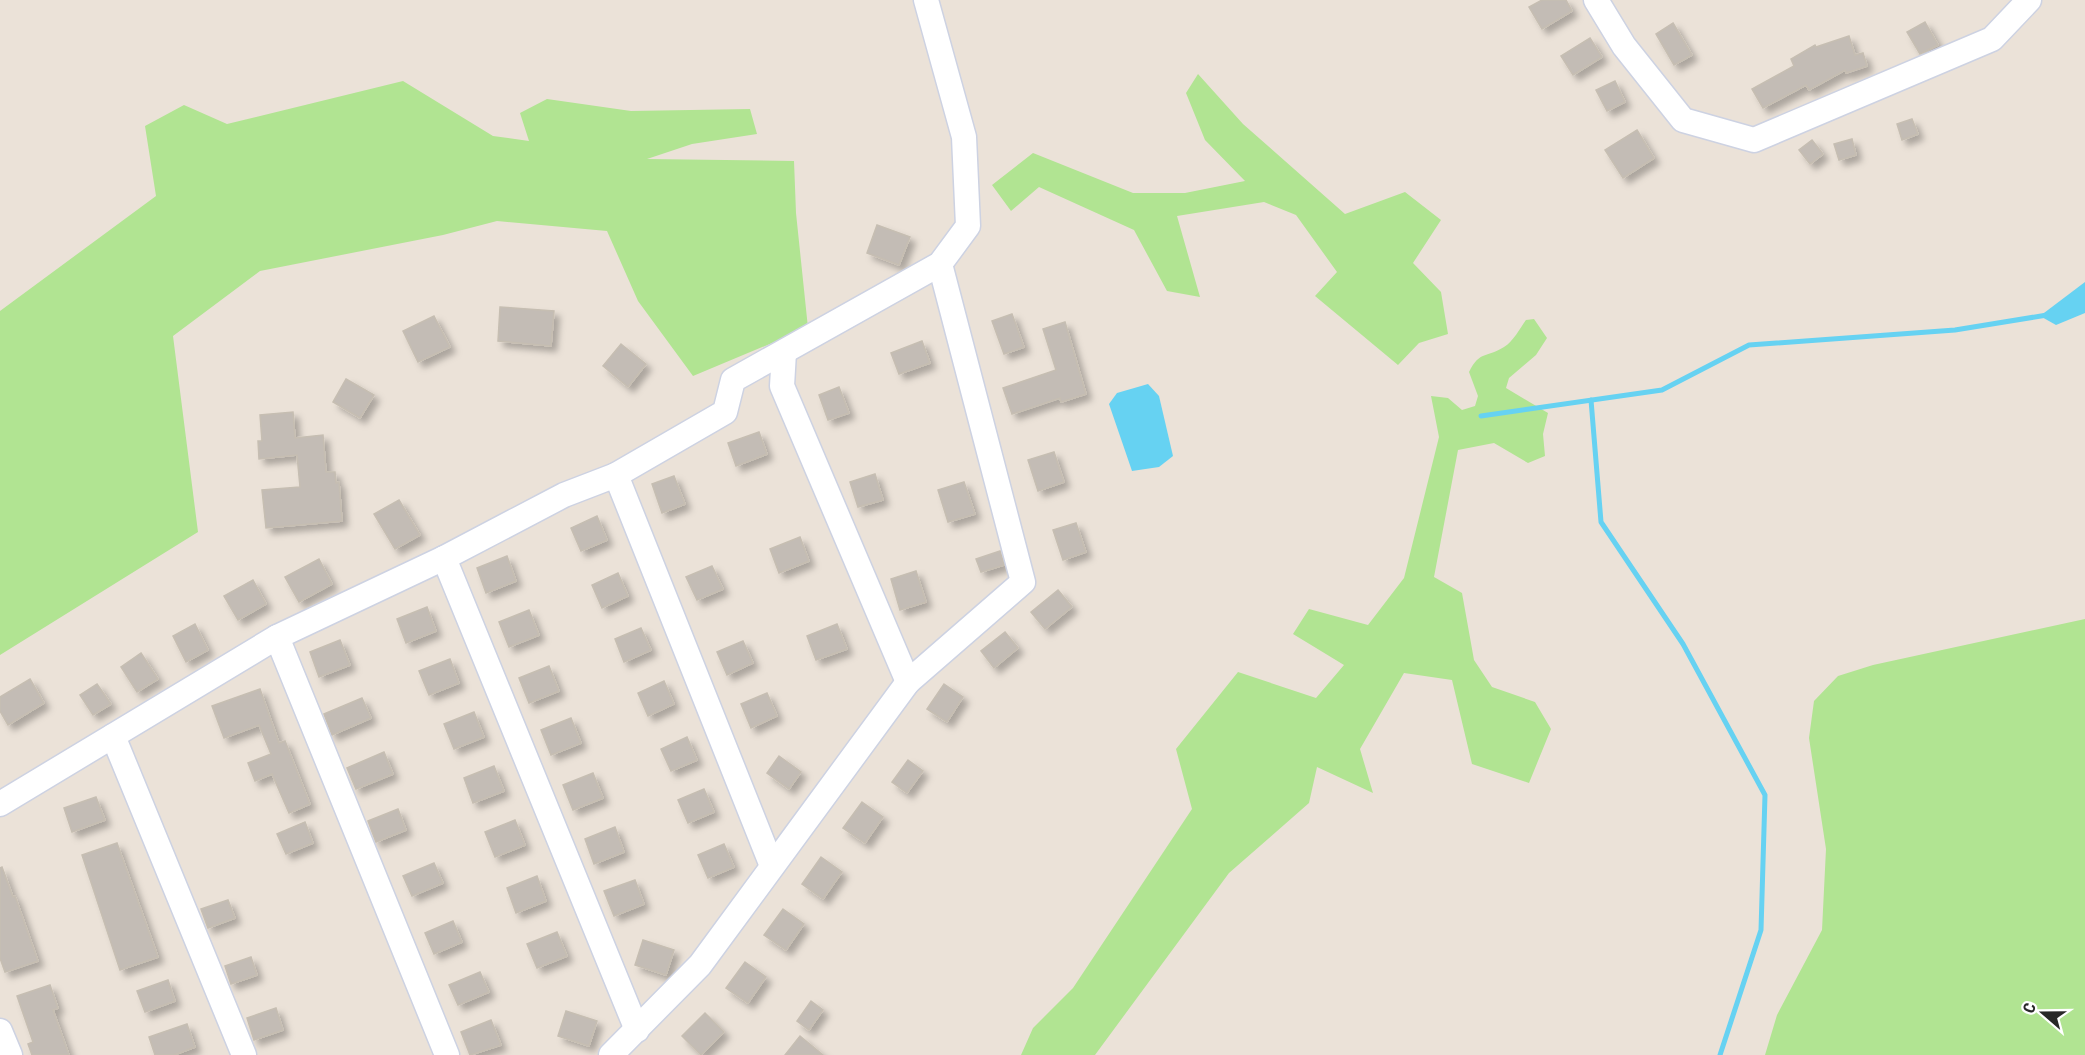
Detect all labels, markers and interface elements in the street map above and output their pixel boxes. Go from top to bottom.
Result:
north arrow [2013,983,2073,1043]
text: С [2019,1001,2040,1016]

